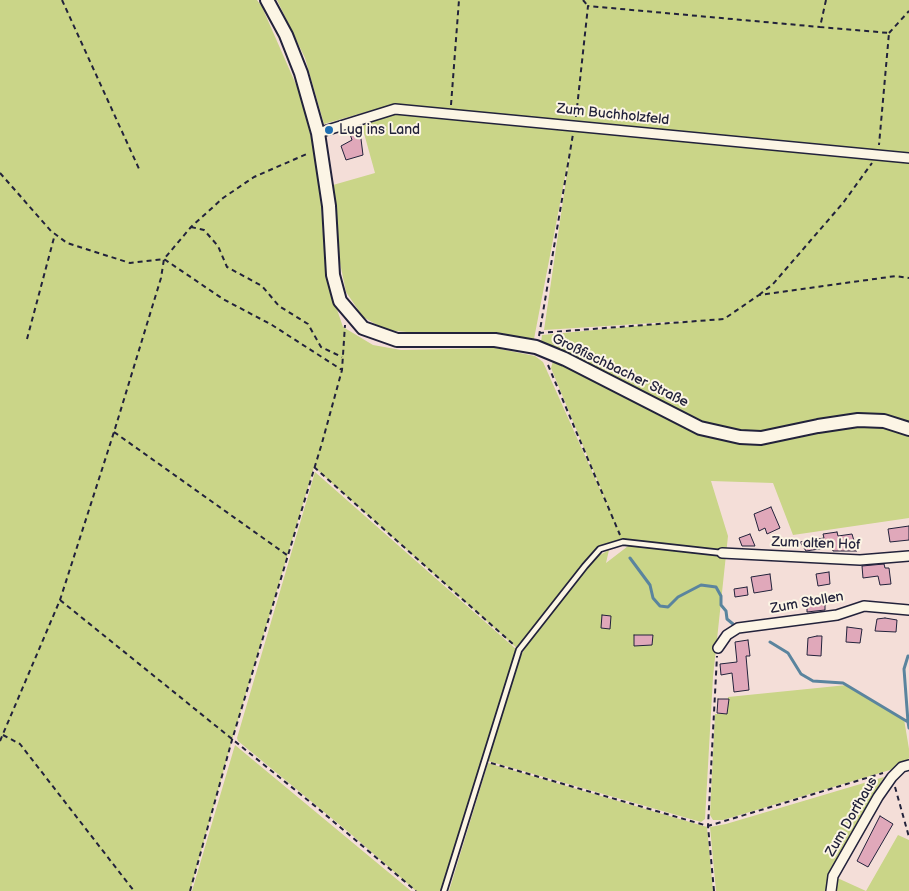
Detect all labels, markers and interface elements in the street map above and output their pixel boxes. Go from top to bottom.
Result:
street label: Zum Buchholzfeld [556,101,670,129]
place label: Lug ins Land [339,122,420,138]
marker: Lug ins Land [323,124,335,136]
street label: Großfischbacher Straße [549,331,691,411]
street label: Zum alten Hof [771,534,861,554]
street label: Zum Stollen [769,588,845,618]
street label: Zum Dorfhaus [822,774,882,860]

